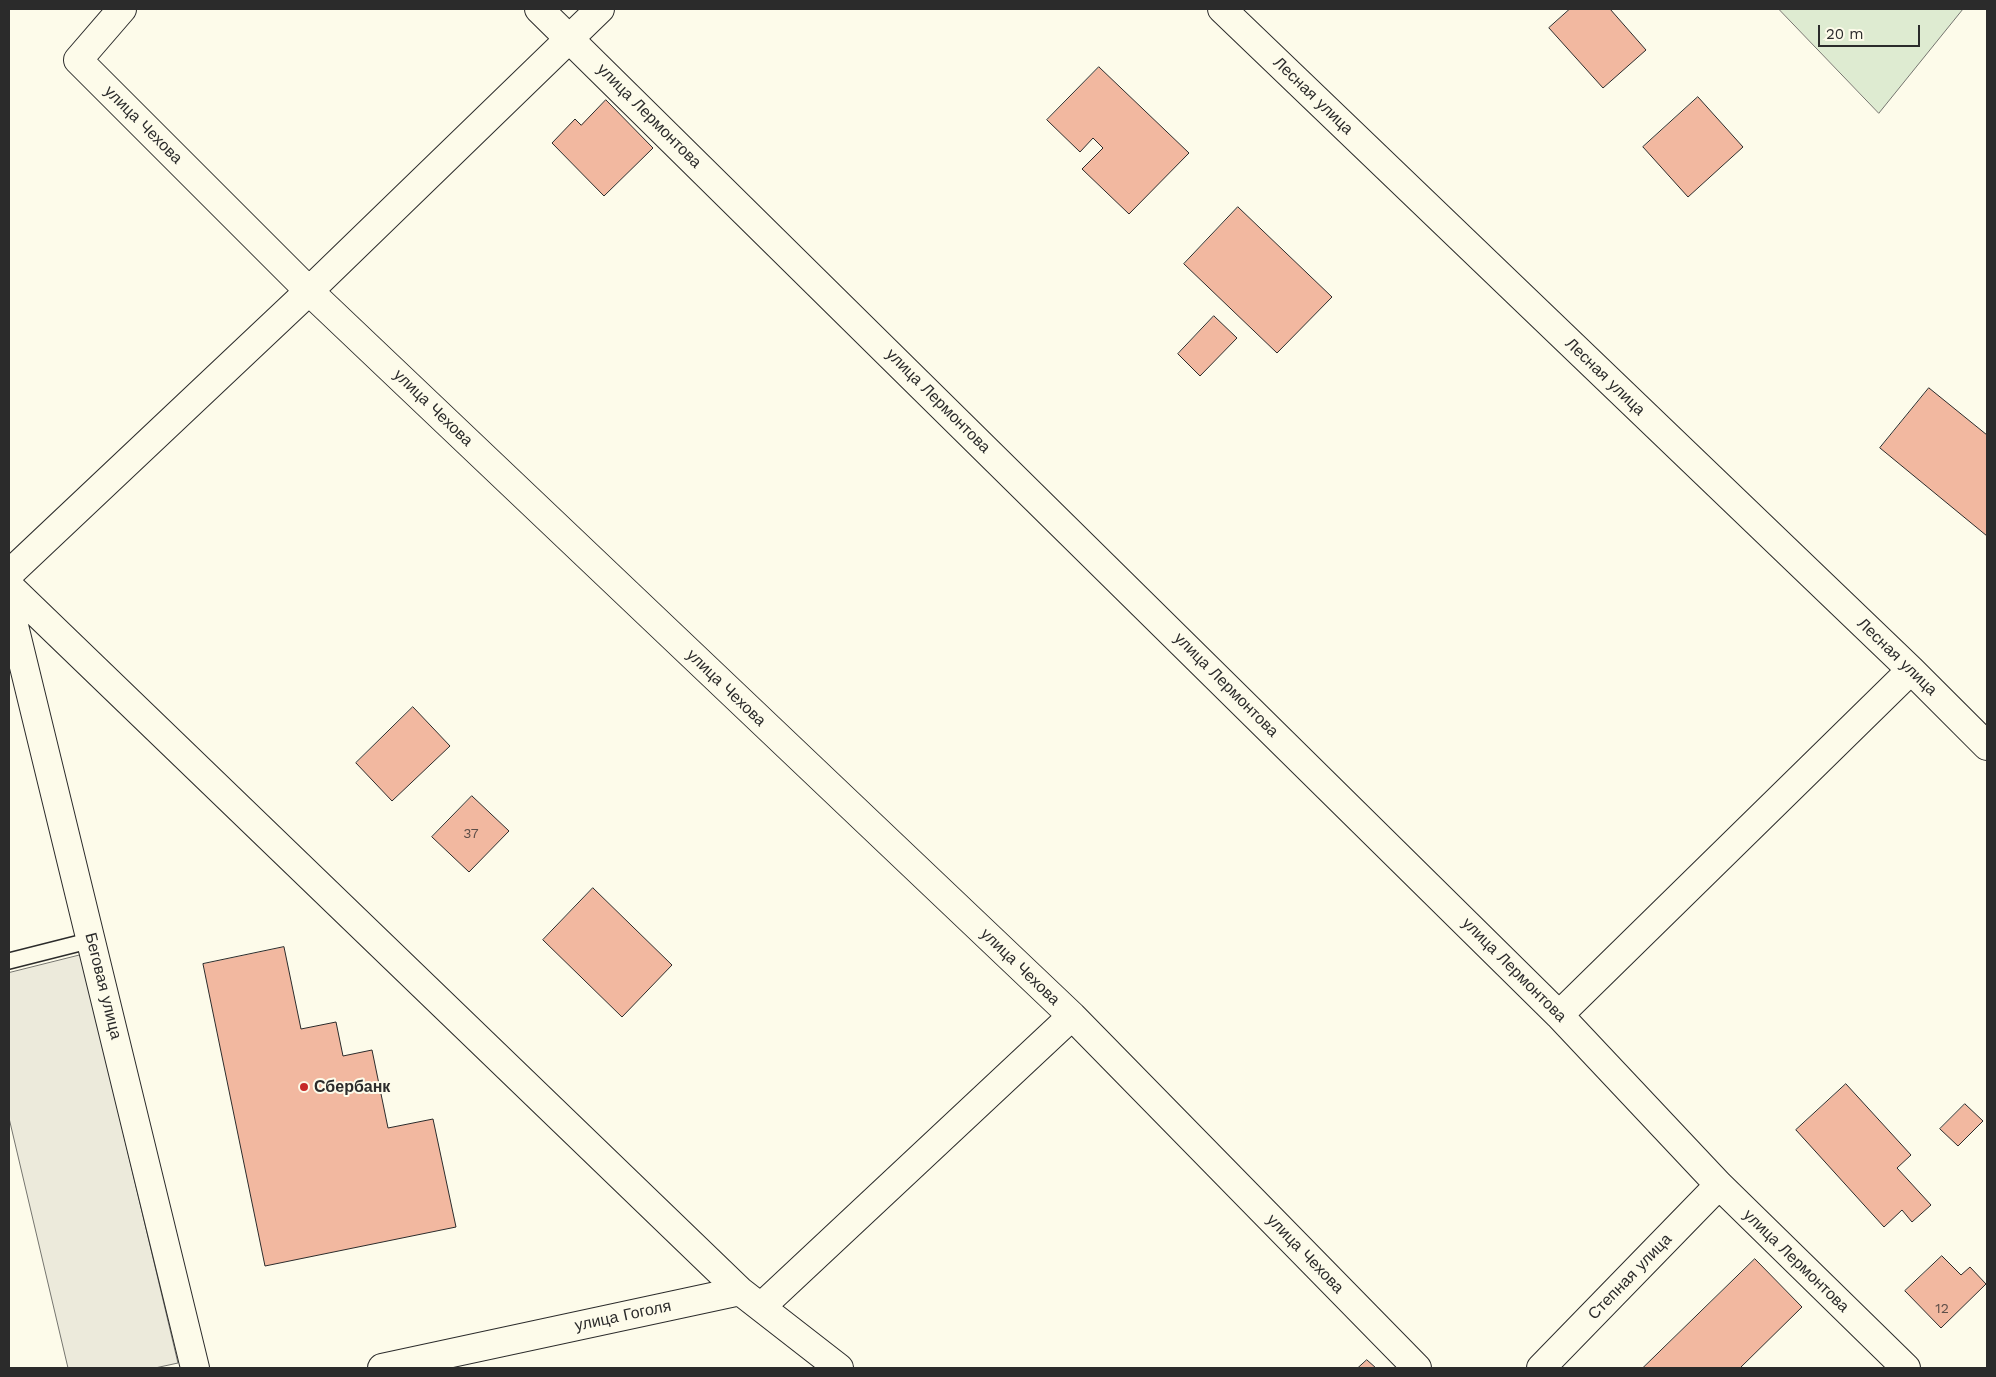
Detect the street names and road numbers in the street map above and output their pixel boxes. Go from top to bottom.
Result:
street label: Лесная улица [1269,53,1357,139]
street label: улица Лермонтова [593,60,705,172]
street label: улица Чехова [100,82,186,168]
street label: Лесная улица [1561,334,1649,420]
street label: улица Лермонтова [882,345,994,457]
street label: улица Чехова [389,365,477,451]
street label: Лесная улица [1853,614,1941,700]
street label: улица Лермонтова [1170,629,1282,741]
street label: улица Чехова [682,645,770,731]
street label: улица Лермонтова [1458,914,1570,1026]
street label: улица Чехова [976,924,1064,1010]
street label: Беговая улица [80,931,126,1041]
street label: улица Лермонтова [1739,1206,1853,1316]
street label: улица Чехова [1262,1210,1348,1298]
street label: Степная улица [1584,1230,1676,1324]
street label: улица Гоголя [573,1296,673,1336]

